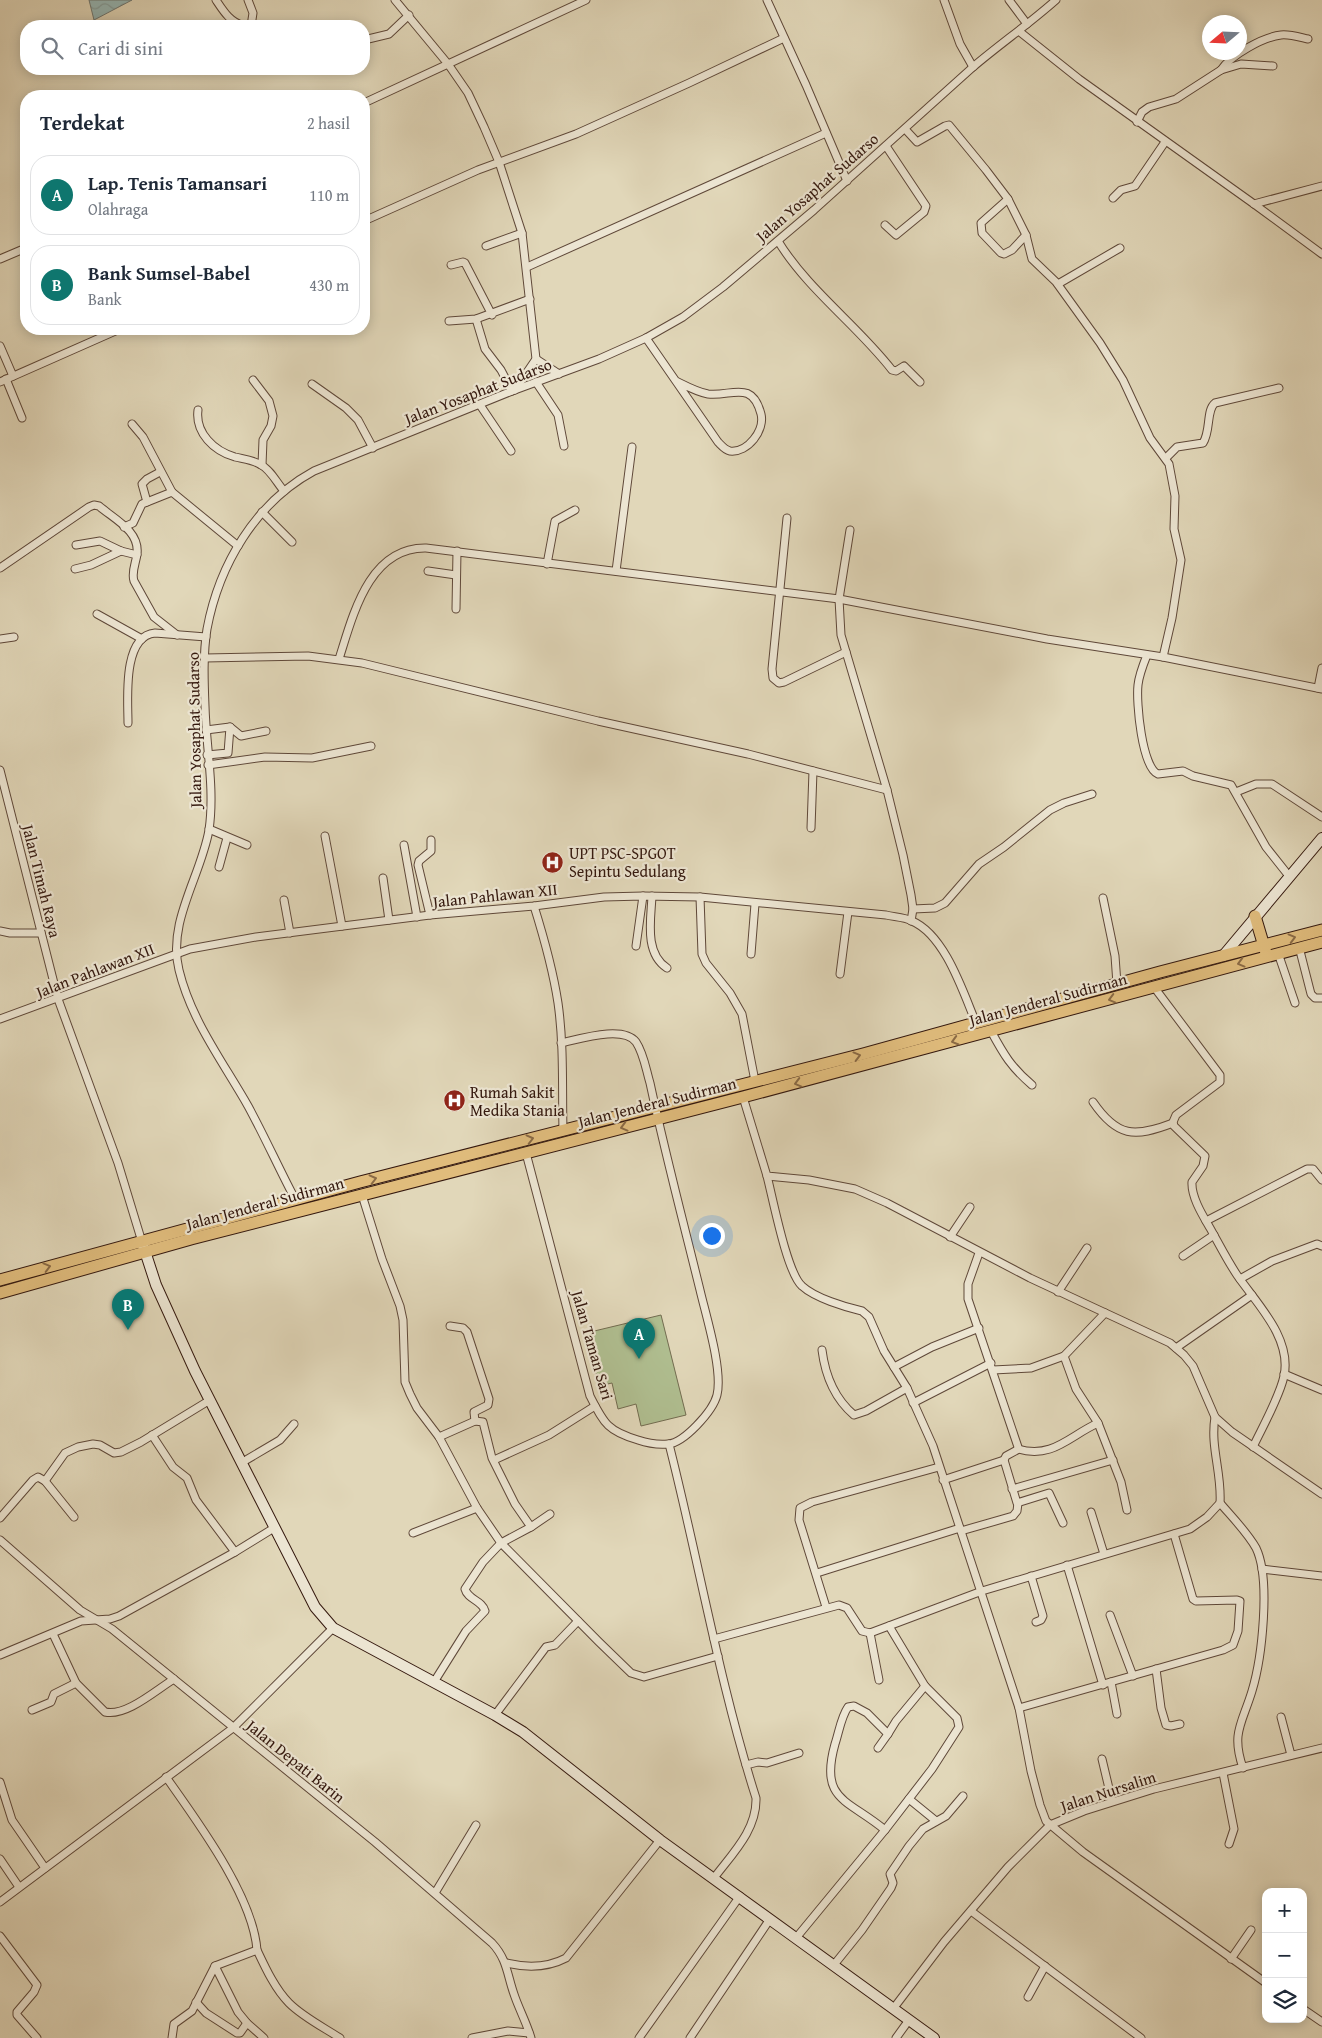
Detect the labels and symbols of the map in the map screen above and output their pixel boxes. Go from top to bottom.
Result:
north arrow [1202,15,1247,60]
street label: Jalan Yosaphat Sudarso [749,127,884,249]
street label: Jalan Yosaphat Sudarso [399,352,555,431]
street label: Jalan Yosaphat Sudarso [181,652,207,810]
street label: Jalan Timah Raya [16,820,68,941]
place label: UPT PSC-SPGOT Sepintu Sedulang [569,841,686,883]
hospital icon: UPT PSC-SPGOT Sepintu Sedulang [541,850,565,874]
street label: Jalan Pahlawan XII [430,877,559,914]
one-way arrow [1287,933,1296,944]
street label: Jalan Pahlawan XII [30,936,158,1004]
one-way arrow [1236,957,1245,968]
street label: Jalan Jenderal Sudirman [964,966,1130,1032]
one-way arrow [1107,993,1116,1004]
one-way arrow [951,1035,959,1045]
one-way arrow [853,1051,861,1061]
street label: Jalan Jenderal Sudirman [573,1071,739,1134]
one-way arrow [794,1077,802,1087]
place label: Rumah Sakit Medika Stania [470,1080,565,1122]
hospital icon: Rumah Sakit Medika Stania [442,1089,466,1113]
one-way arrow [620,1122,628,1132]
one-way arrow [526,1134,535,1145]
street label: Jalan Jenderal Sudirman [181,1170,347,1236]
one-way arrow [368,1174,377,1185]
your location [699,1223,725,1249]
one-way arrow [43,1262,52,1273]
street label: Jalan Taman Sari [565,1286,620,1403]
pin: B [112,1289,144,1330]
pin: A [623,1318,655,1359]
street label: Jalan Depati Barin [240,1712,351,1808]
street label: Jalan Nursalim [1055,1764,1159,1818]

